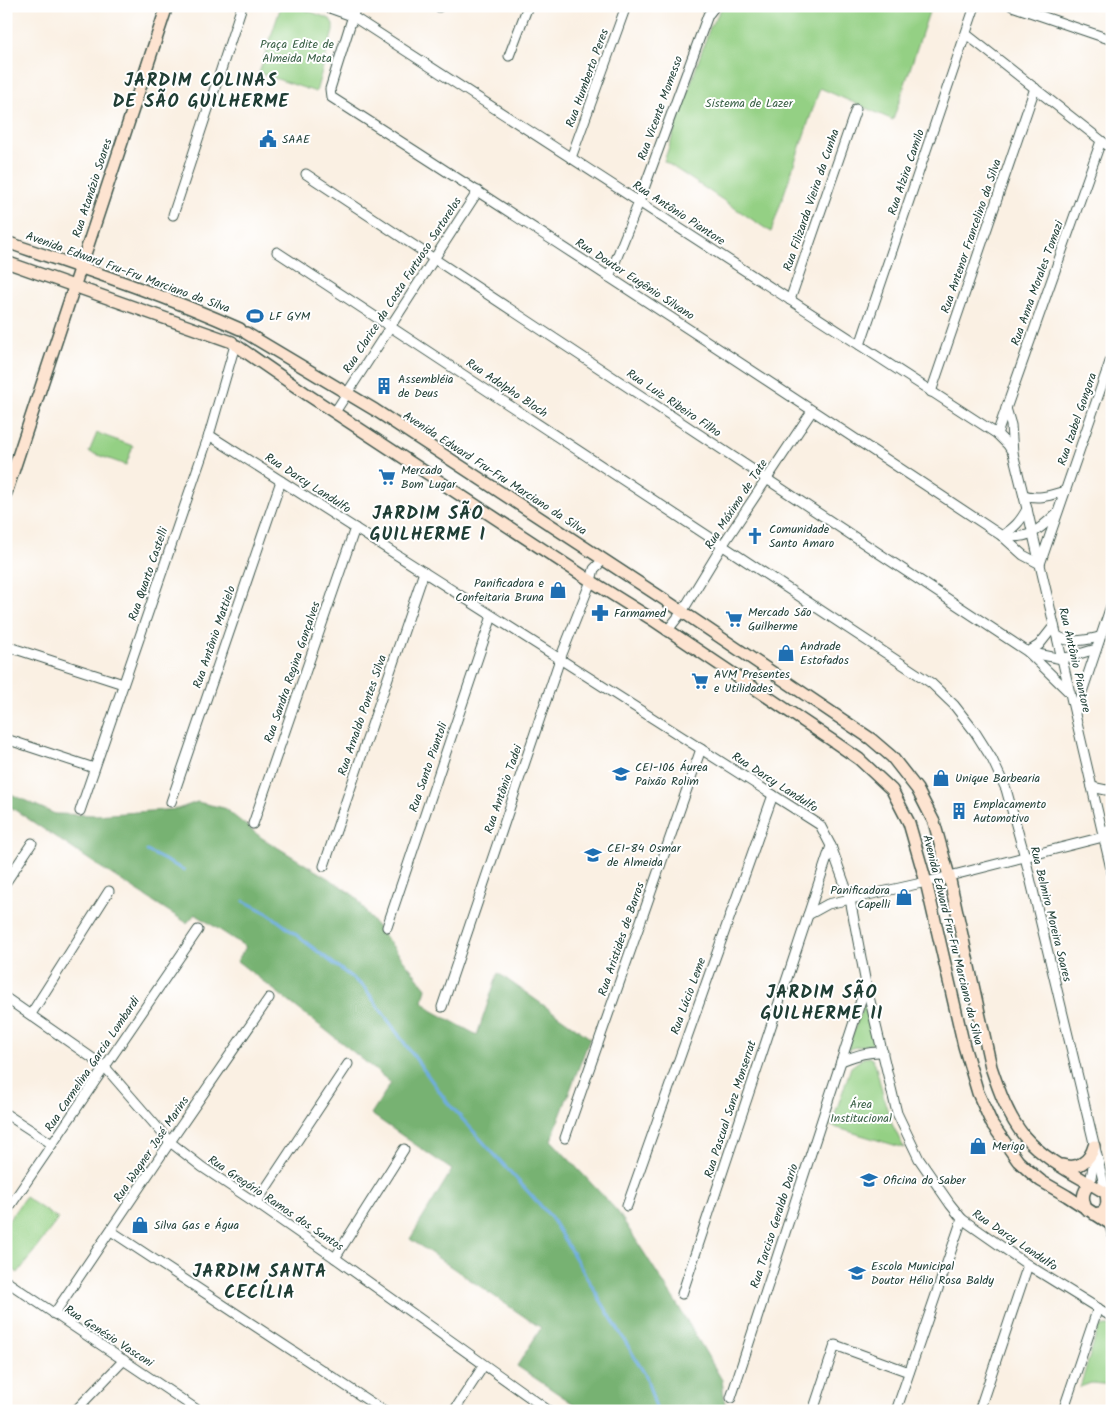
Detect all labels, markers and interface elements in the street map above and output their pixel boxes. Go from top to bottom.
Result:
street label: Rua Humberto Peres [561,26,614,130]
park label: Praça Edite de Almeida Mota [260,35,335,68]
street label: Rua Vicente Momesso [633,53,688,163]
district label: JARDIM COLINAS DE SÃO GUILHERME [112,67,290,117]
park label: Sistema de Lazer [705,94,794,113]
street label: Rua Filizarda Vieira da Cunha [778,126,845,274]
street label: Rua Alzira Camilo [883,127,930,218]
public building icon: SAAE [258,129,278,149]
place label: SAAE [282,130,311,149]
street label: Rua Atanázio Soares [68,136,117,240]
street label: Rua Antenor Francelino da Silva [936,156,1007,316]
street label: Rua Antônio Piantore [629,176,729,251]
street label: Rua Clarice da Costa Furtuoso Sartorelos [338,193,467,377]
street label: Rua Anna Morales Tomazi [1006,217,1069,348]
street label: Avenida Edward Fru-Fru Marciano da Silva [23,227,233,318]
street label: Rua Doutor Eugênio Silvano [571,234,698,325]
sports icon: LF GYM [245,306,265,326]
place label: LF GYM [269,307,311,326]
street label: Rua Adolpho Bloch [462,354,551,423]
street label: Rua Luiz Ribeiro Filho [622,364,725,442]
place label: Assembléia de Deus [398,370,454,403]
street label: Rua Izabel Gongora [1053,370,1102,468]
building icon: Assembléia de Deus [374,376,394,396]
street label: Avenida Edward Fru-Fru Marciano da Silva [399,407,591,540]
street label: Rua Darcy Landulfo [261,448,355,519]
street label: Rua Máximo de Tate [700,455,773,553]
place label: Mercado Bom Lugar [401,461,457,494]
supermarket icon: Mercado Bom Lugar [377,467,397,487]
district label: JARDIM SÃO GUILHERME I [370,500,486,550]
place label: Comunidade Santo Amaro [769,520,834,553]
street label: Rua Quarto Castelli [124,524,174,624]
church icon: Comunidade Santo Amaro [745,526,765,546]
place label: Panificadora e Confeitaria Bruna [455,574,545,607]
shop icon: Panificadora e Confeitaria Bruna [548,580,568,600]
street label: Rua Antônio Mattielo [188,583,241,691]
street label: Rua Sandra Regina Gonçalves [259,599,326,745]
pharmacy icon: Farmamed [590,603,610,623]
place label: Mercado São Guilherme [748,603,812,636]
place label: Farmamed [614,604,667,623]
street label: Rua Antônio Piantore [1053,606,1096,715]
supermarket icon: Mercado São Guilherme [724,609,744,629]
place label: Andrade Estofados [800,637,849,670]
shop icon: Andrade Estofados [776,643,796,663]
street label: Rua Arnaldo Pontes Silva [333,652,392,778]
place label: AVM Presentes e Utilidades [714,665,790,698]
supermarket icon: AVM Presentes e Utilidades [690,671,710,691]
street label: Rua Santo Piantoli [404,719,453,815]
street label: Rua Antônio Tadei [479,741,528,836]
street label: Rua Darcy Landulfo [728,747,822,818]
place label: CEI-106 Áurea Paixão Rolim [635,758,708,791]
school or university icon: CEI-106 Áurea Paixão Rolim [611,764,631,784]
shop icon: Unique Barbearia [931,768,951,788]
place label: Unique Barbearia [955,769,1041,788]
place label: Emplacamento Automotivo [973,795,1046,828]
building icon: Emplacamento Automotivo [949,801,969,821]
street label: Avenida Edward Fru-Fru Marciano da Silva [917,833,988,1048]
place label: CEI-84 Osmar de Almeida [607,839,682,872]
street label: Rua Belmiro Moreira Soares [1024,844,1077,984]
school or university icon: CEI-84 Osmar de Almeida [583,845,603,865]
street label: Rua Aristides de Barros [593,880,650,999]
place label: Panificadora Capelli [830,881,891,914]
shop icon: Panificadora Capelli [894,887,914,907]
street label: Rua Lúcio Leme [666,954,711,1037]
district label: JARDIM SÃO GUILHERME II [761,979,883,1029]
street label: Rua Carmelina Garcia Lombardi [40,992,146,1136]
street label: Rua Pascual Sanz Monserrat [699,1038,762,1180]
street label: Rua Wagner José Marins [109,1092,194,1206]
park label: Área Institucional [830,1095,892,1128]
shop icon: Merigo [968,1136,988,1156]
place label: Merigo [992,1137,1025,1156]
street label: Rua Gregório Ramos dos Santos [204,1151,348,1256]
street label: Rua Tarciso Geraldo Dario [745,1161,804,1291]
school or university icon: Oficina do Saber [859,1170,879,1190]
place label: Oficina do Saber [883,1171,967,1190]
street label: Rua Darcy Landulfo [968,1205,1061,1276]
shop icon: Silva Gas e Água [130,1215,150,1235]
place label: Silva Gas e Água [154,1216,240,1235]
place label: Escola Municipal Doutor Hélio Rosa Baldy [871,1257,994,1290]
district label: JARDIM SANTA CECÍLIA [193,1258,327,1308]
school or university icon: Escola Municipal Doutor Hélio Rosa Baldy [847,1263,867,1283]
street label: Rua Genésio Vasconi [60,1300,158,1373]

